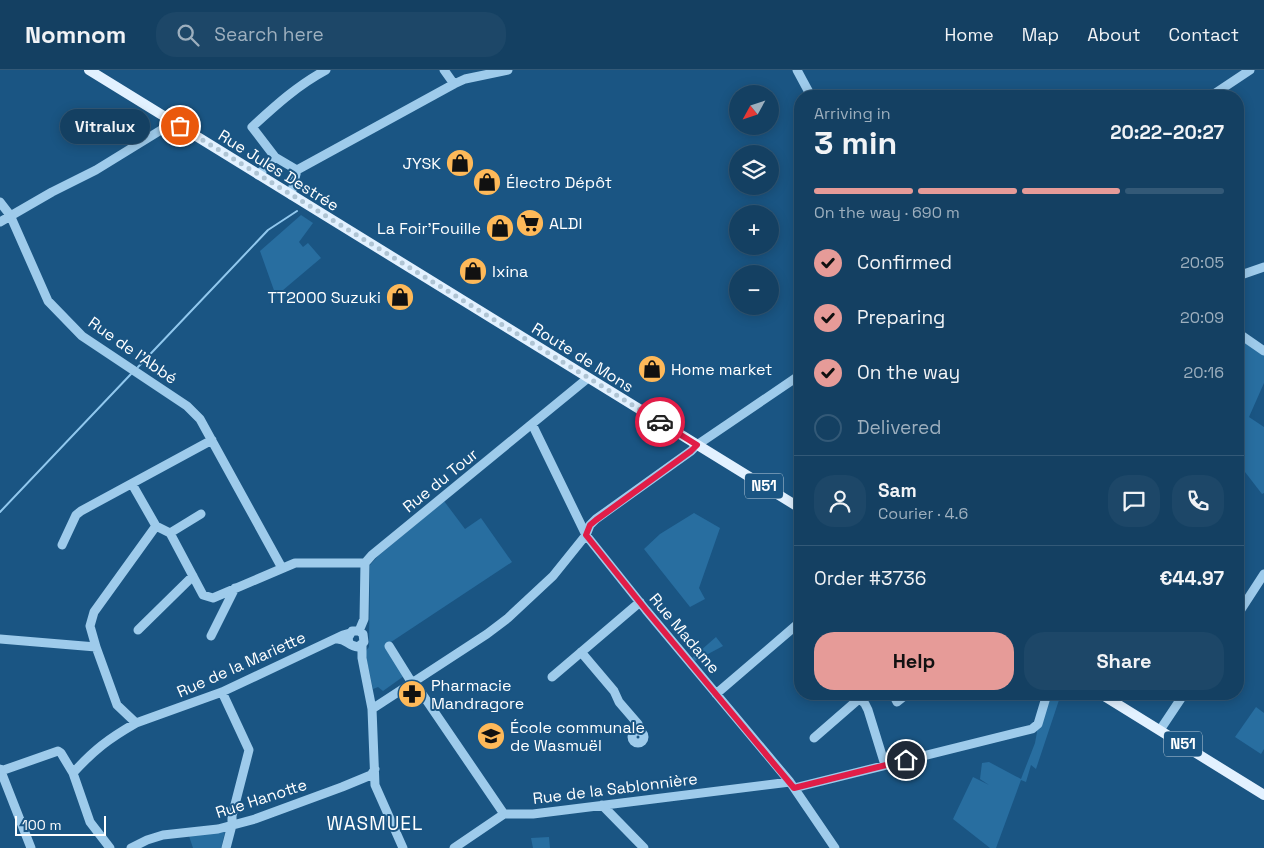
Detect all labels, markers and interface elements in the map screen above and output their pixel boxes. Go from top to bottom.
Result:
search box [156,12,506,57]
text: Nomnom [25,19,126,50]
icon: search [174,21,202,49]
text: Search here [214,22,324,47]
text: Home [945,23,994,46]
text: Map [1022,23,1059,46]
text: About [1087,23,1141,46]
text: Contact [1169,23,1239,46]
north arrow [729,85,779,135]
map controls [729,85,779,315]
text: Arriving in [814,103,891,124]
pin [159,105,201,147]
callout: Vitralux [60,108,150,144]
icon: bag [166,112,194,140]
text: Vitralux [75,116,135,137]
text: 20:22–20:27 [1110,120,1224,145]
text: 3 min [814,123,897,163]
street label: Rue Jules Destrée [214,125,343,216]
button: layers [729,145,779,195]
shop icon: JYSK [445,148,475,178]
place label: JYSK [402,153,441,174]
shop icon: Électro Dépôt [472,167,502,197]
place label: Électro Dépôt [506,172,612,193]
text: On the way · 690 m [814,202,960,223]
button: + [729,205,779,255]
supermarket icon: ALDI [515,208,545,238]
shop icon: La Foir'Fouille [485,213,515,243]
place label: ALDI [549,213,582,234]
place label: La Foir'Fouille [377,218,481,239]
icon: check [814,249,842,277]
text: Confirmed [857,250,952,275]
text: 20:05 [1180,252,1224,273]
shop icon: Ixina [458,256,488,286]
place label: Ixina [492,261,528,282]
button: − [729,265,779,315]
shop icon: TT2000 Suzuki [385,282,415,312]
place label: TT2000 Suzuki [267,287,381,308]
icon: check [814,304,842,332]
text: Preparing [857,305,945,330]
text: 20:09 [1180,307,1224,328]
street label: Rue de l'Abbé [84,312,181,389]
street label: Route de Mons [528,318,638,397]
shop icon: Home market [637,354,667,384]
place label: Home market [671,359,772,380]
icon: check [814,359,842,387]
text: On the way [857,360,960,385]
text: 20:16 [1184,362,1224,383]
courier [635,397,685,447]
icon: car [646,408,674,436]
text: Delivered [857,415,942,440]
street label: Rue du Tour [398,444,482,517]
road number: N51 [745,474,783,498]
button: person [814,475,866,527]
button: chat [1108,475,1160,527]
button: phone [1172,475,1224,527]
text: Sam [878,478,917,503]
text: Courier · 4.6 [878,503,968,524]
text: Order #3736 [814,566,926,591]
text: €44.97 [1159,566,1224,591]
street label: Rue Madame [645,589,724,678]
street label: Rue de la Mariette [173,627,309,702]
button: Help [814,632,1014,690]
button: Share [1024,632,1224,690]
place label: Pharmacie Mandragore [431,675,524,714]
pharmacy icon: Pharmacie Mandragore [397,679,427,709]
place label: École communale de Wasmuël [510,717,645,756]
school or university icon: École communale de Wasmuël [476,721,506,751]
road number: N51 [1164,732,1202,756]
pin [885,739,927,781]
icon: home [892,746,920,774]
street label: Rue de la Sablonnière [531,768,699,809]
street label: Rue Hanotte [213,774,310,823]
district label: WASMUEL [327,811,423,836]
scale bar [15,813,106,836]
text: 100 m [22,816,61,834]

